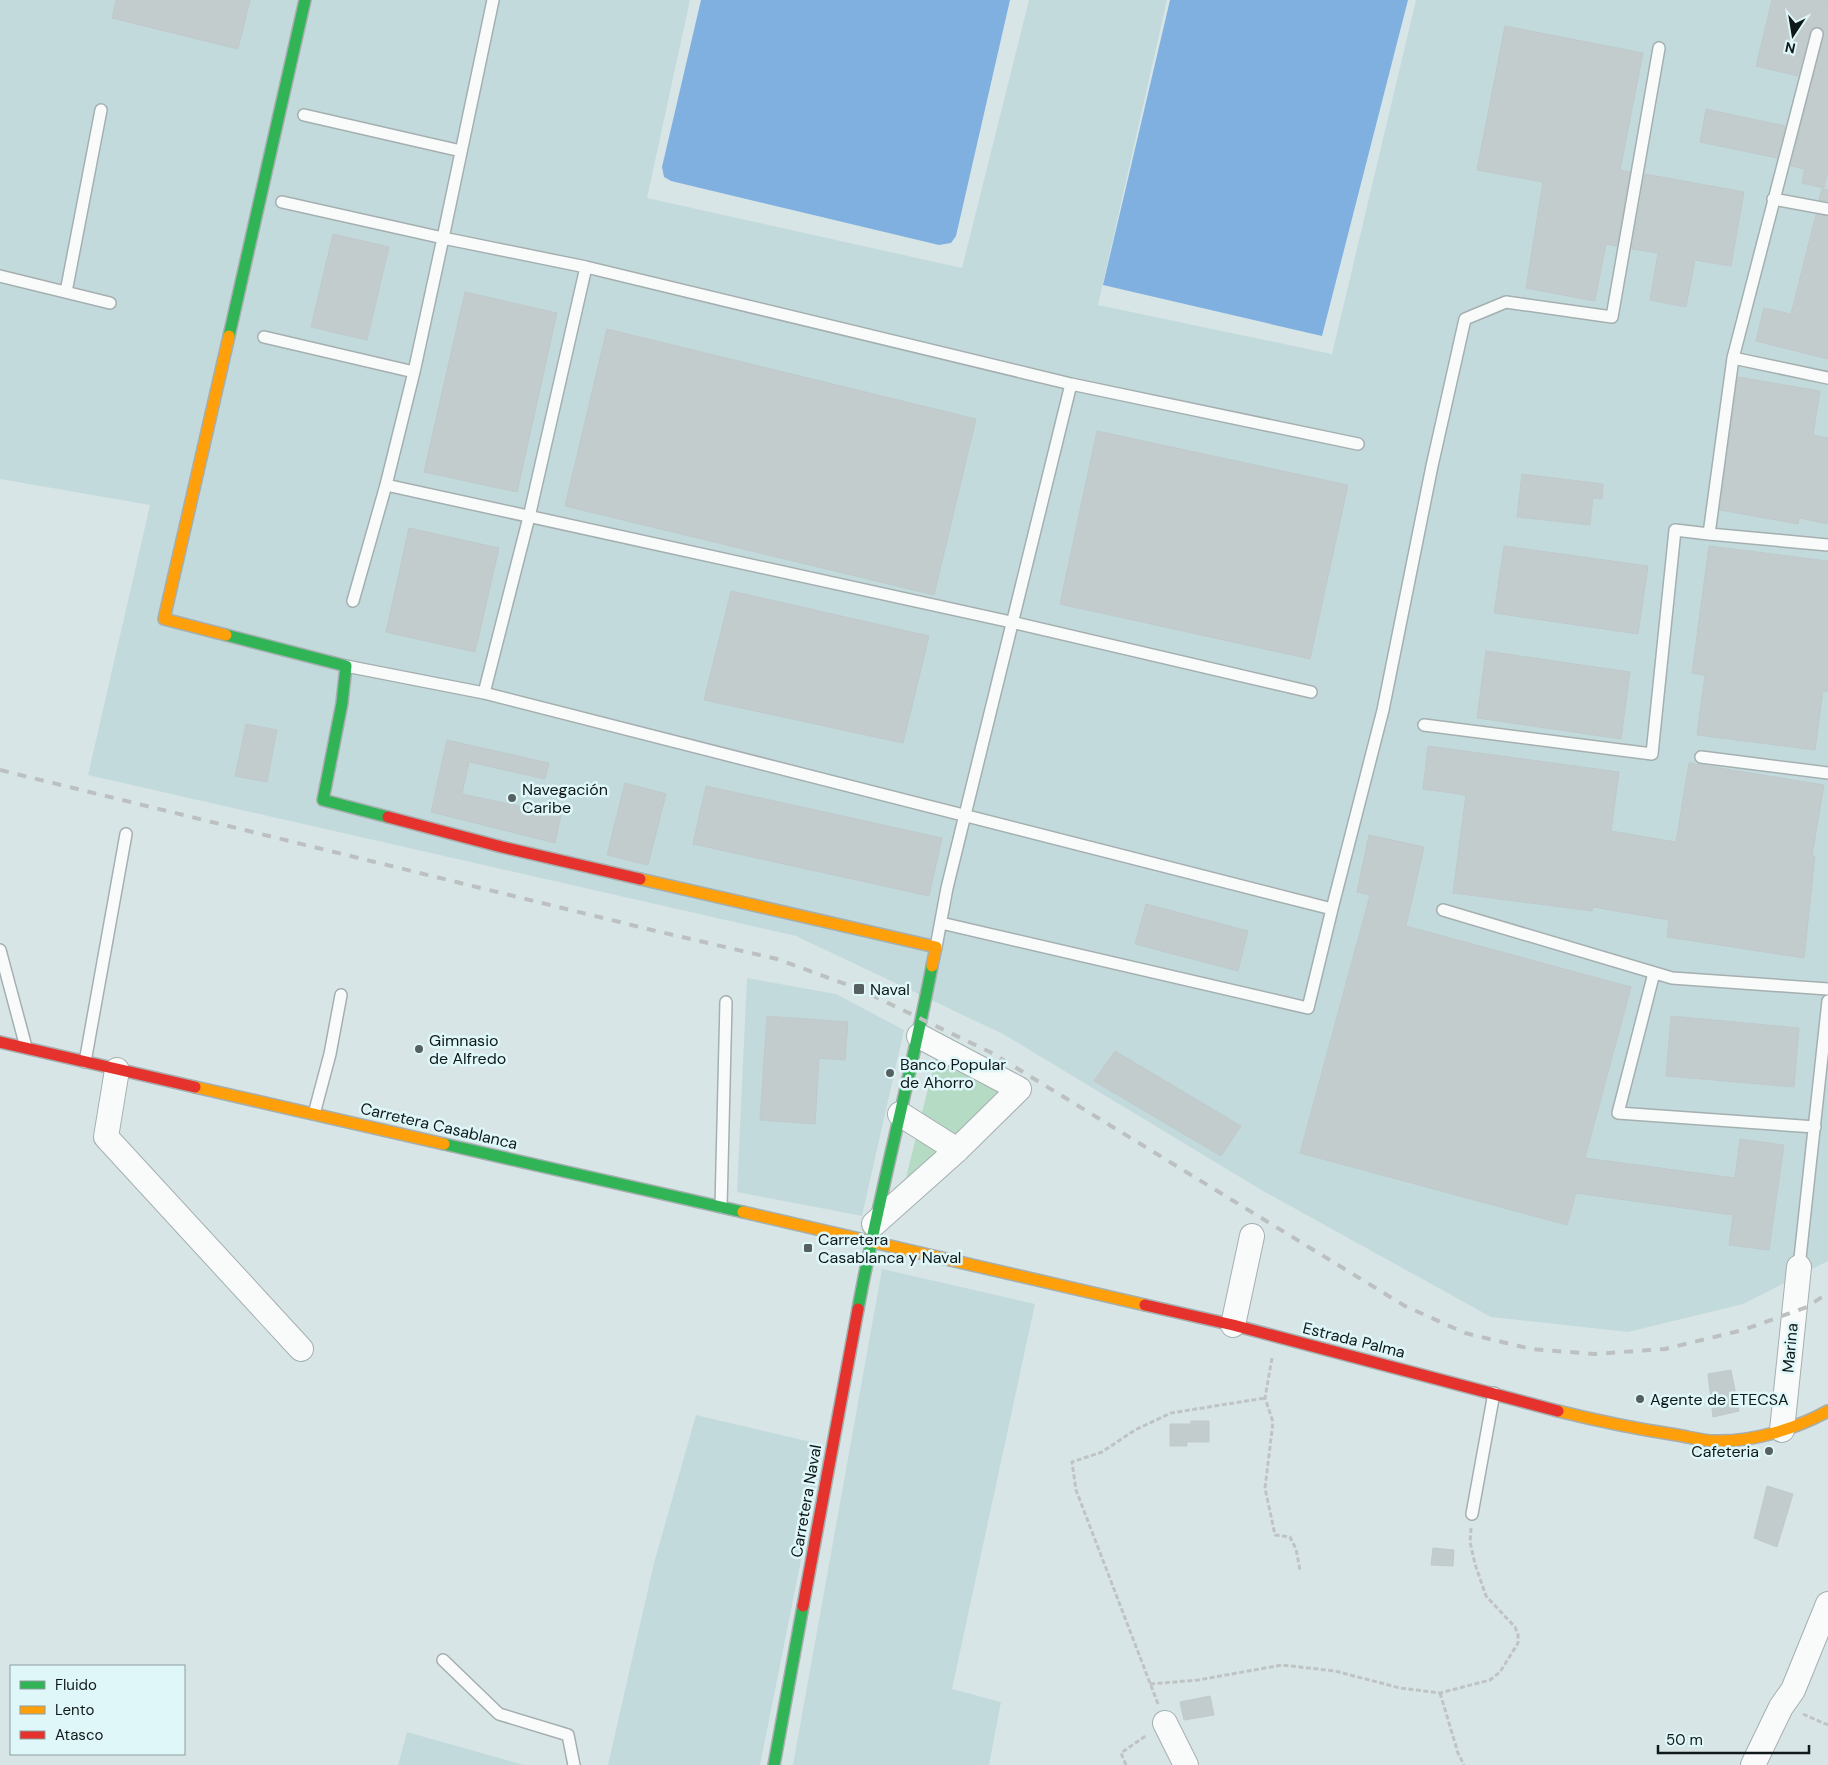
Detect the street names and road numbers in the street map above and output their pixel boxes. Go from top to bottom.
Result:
street label: Carretera Casablanca [358,1098,520,1154]
street label: Estrada Palma [1301,1317,1407,1363]
street label: Marina [1777,1322,1803,1374]
street label: Carretera Naval [786,1443,826,1559]

